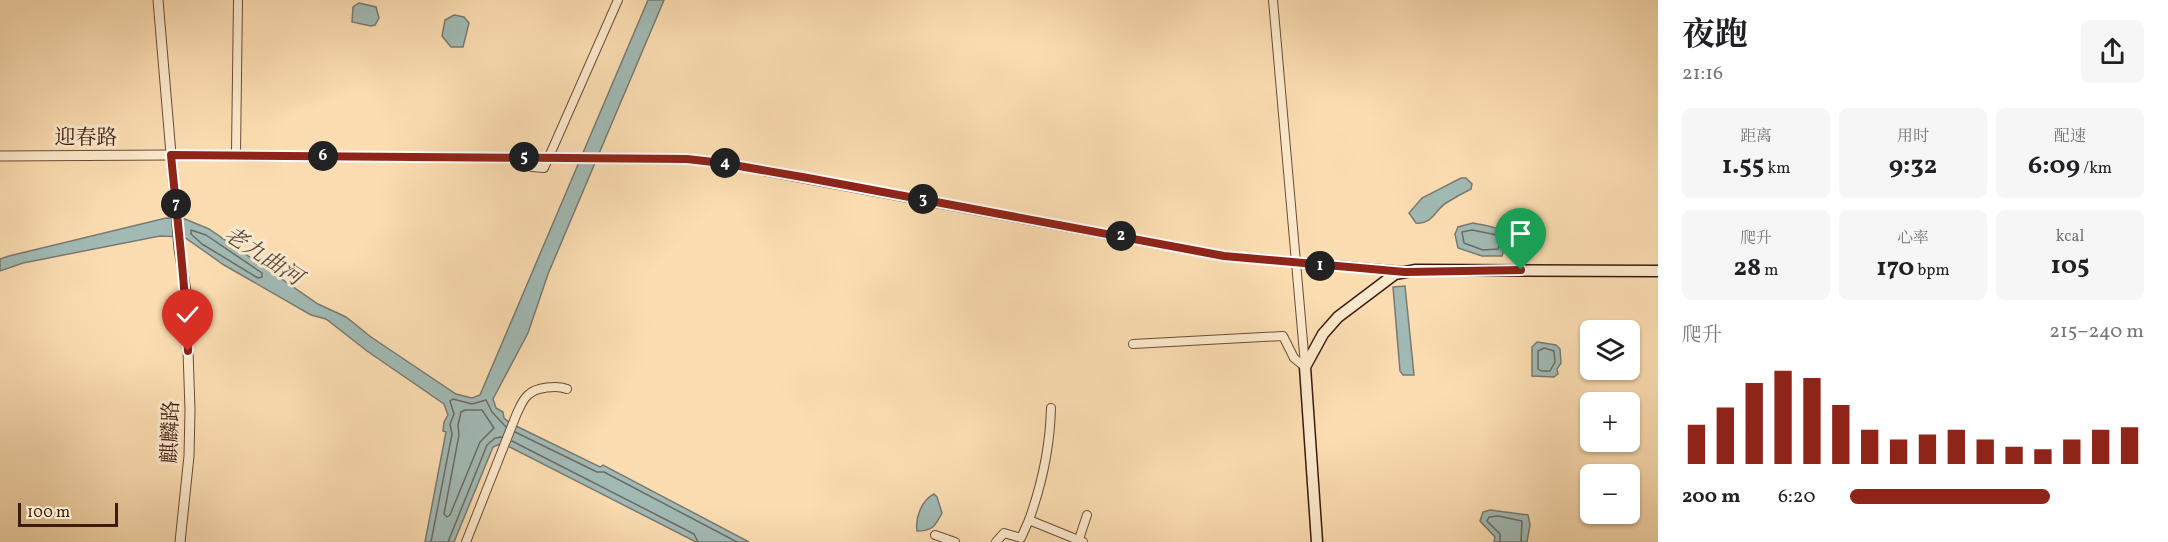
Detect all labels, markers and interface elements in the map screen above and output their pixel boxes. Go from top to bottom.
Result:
text: 夜跑 [1682,14,1748,60]
button: share [2081,20,2144,83]
text: 21:16 [1682,60,1723,88]
street label: 迎春路 [55,124,118,153]
text: 距离 [1740,126,1772,148]
text: 用时 [1897,126,1929,148]
text: 配速 [2054,126,2086,148]
pin: 6 [308,141,338,171]
pin: 5 [509,142,539,172]
text: 6 [319,145,327,167]
text: 5 [520,146,528,168]
pin: 4 [710,148,740,178]
text: 1.55 [1722,148,1764,184]
text: 9:32 [1889,148,1937,184]
text: 6:09 [2028,148,2080,184]
text: 4 [720,152,730,174]
text: km [1764,158,1790,180]
text: /km [2080,158,2112,180]
pin: 3 [908,184,938,214]
text: 3 [919,188,927,210]
pin: 7 [161,189,191,219]
text: 7 [172,193,180,215]
pin [1495,208,1546,270]
icon: arrive [1504,217,1537,250]
water label: 老九曲河 [217,220,311,296]
pin: 2 [1106,221,1136,251]
text: 2 [1117,225,1125,247]
text: kcal [2056,226,2084,248]
text: 爬升 [1740,228,1772,250]
text: 心率 [1897,228,1929,250]
text: 105 [2051,248,2089,284]
text: 28 [1733,250,1761,286]
text: 170 [1876,250,1914,286]
pin: 1 [1305,251,1335,281]
text: 1 [1317,255,1323,277]
text: m [1761,260,1779,282]
text: bpm [1914,260,1950,282]
pin [162,289,213,351]
icon: check [171,298,204,331]
text: 215–240 m [2049,318,2144,346]
map controls [1580,320,1640,524]
button: layers [1580,320,1640,380]
text: 爬升 [1682,322,1722,350]
button: + [1580,392,1640,452]
street label: 麒麟路 [156,400,187,464]
button: − [1580,464,1640,524]
text: 200 m [1682,483,1740,511]
text: 6:20 [1778,483,1815,511]
scale bar [18,500,118,528]
text: 100 m [27,502,70,524]

